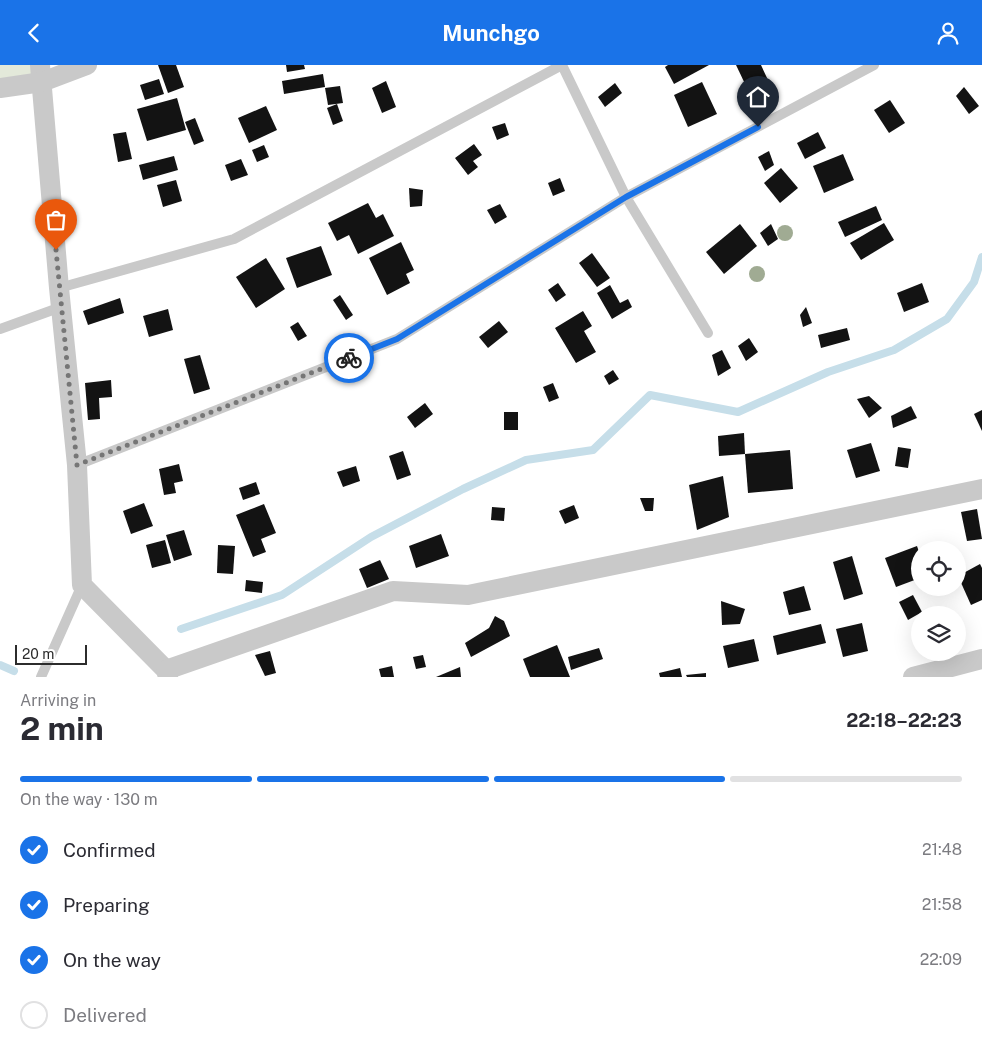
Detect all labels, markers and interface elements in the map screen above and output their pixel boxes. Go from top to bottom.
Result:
icon: back [20,19,48,47]
icon: person [934,19,962,47]
text: Munchgo [442,20,540,46]
pin [737,76,779,127]
icon: home [744,83,772,111]
pin [35,199,77,250]
icon: bag [42,206,70,234]
courier [324,333,374,383]
icon: bike [335,344,363,372]
map controls [911,541,966,661]
button: locate [911,541,966,596]
button: layers [911,606,966,661]
scale bar [15,642,88,665]
text: 20 m [22,646,54,662]
text: Arriving in [20,691,96,710]
text: 22:18–22:23 [846,709,962,731]
text: 2 min [20,710,104,747]
text: On the way · 130 m [20,790,158,809]
icon: check [20,836,48,864]
text: Confirmed [63,839,156,861]
text: 21:48 [922,840,962,859]
icon: check [20,891,48,919]
text: Preparing [63,894,150,916]
text: 21:58 [922,895,962,914]
icon: check [20,946,48,974]
text: On the way [63,949,161,971]
text: 22:09 [920,950,962,969]
text: Delivered [63,1004,147,1026]

